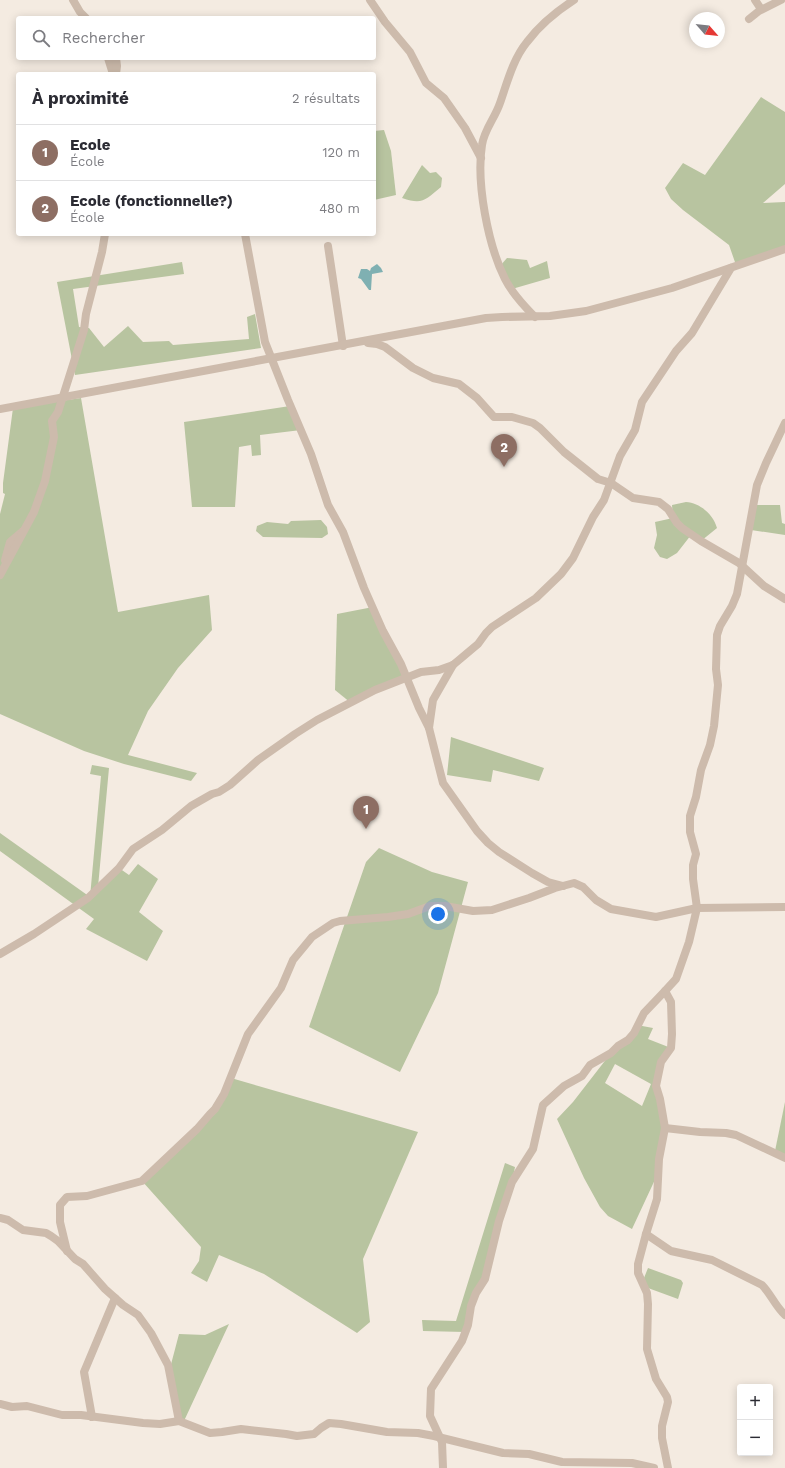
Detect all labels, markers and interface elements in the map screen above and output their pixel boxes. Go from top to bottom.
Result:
north arrow [689,12,725,48]
search box [16,16,376,60]
icon: search [30,27,52,49]
text: Rechercher [62,29,145,47]
text: À proximité [32,88,129,108]
text: 2 résultats [292,91,360,106]
text: Ecole [70,136,110,154]
text: 1 [42,145,48,160]
text: 120 m [322,145,360,160]
text: École [70,154,105,169]
text: Ecole (fonctionnelle?) [70,192,233,210]
text: 2 [41,201,49,216]
text: 480 m [319,201,360,216]
text: École [70,210,105,225]
pin: 2 [491,434,517,467]
pin: 1 [353,796,379,829]
your location [428,904,448,924]
map controls [737,1384,773,1456]
button: + [737,1384,773,1420]
button: − [737,1420,773,1456]

